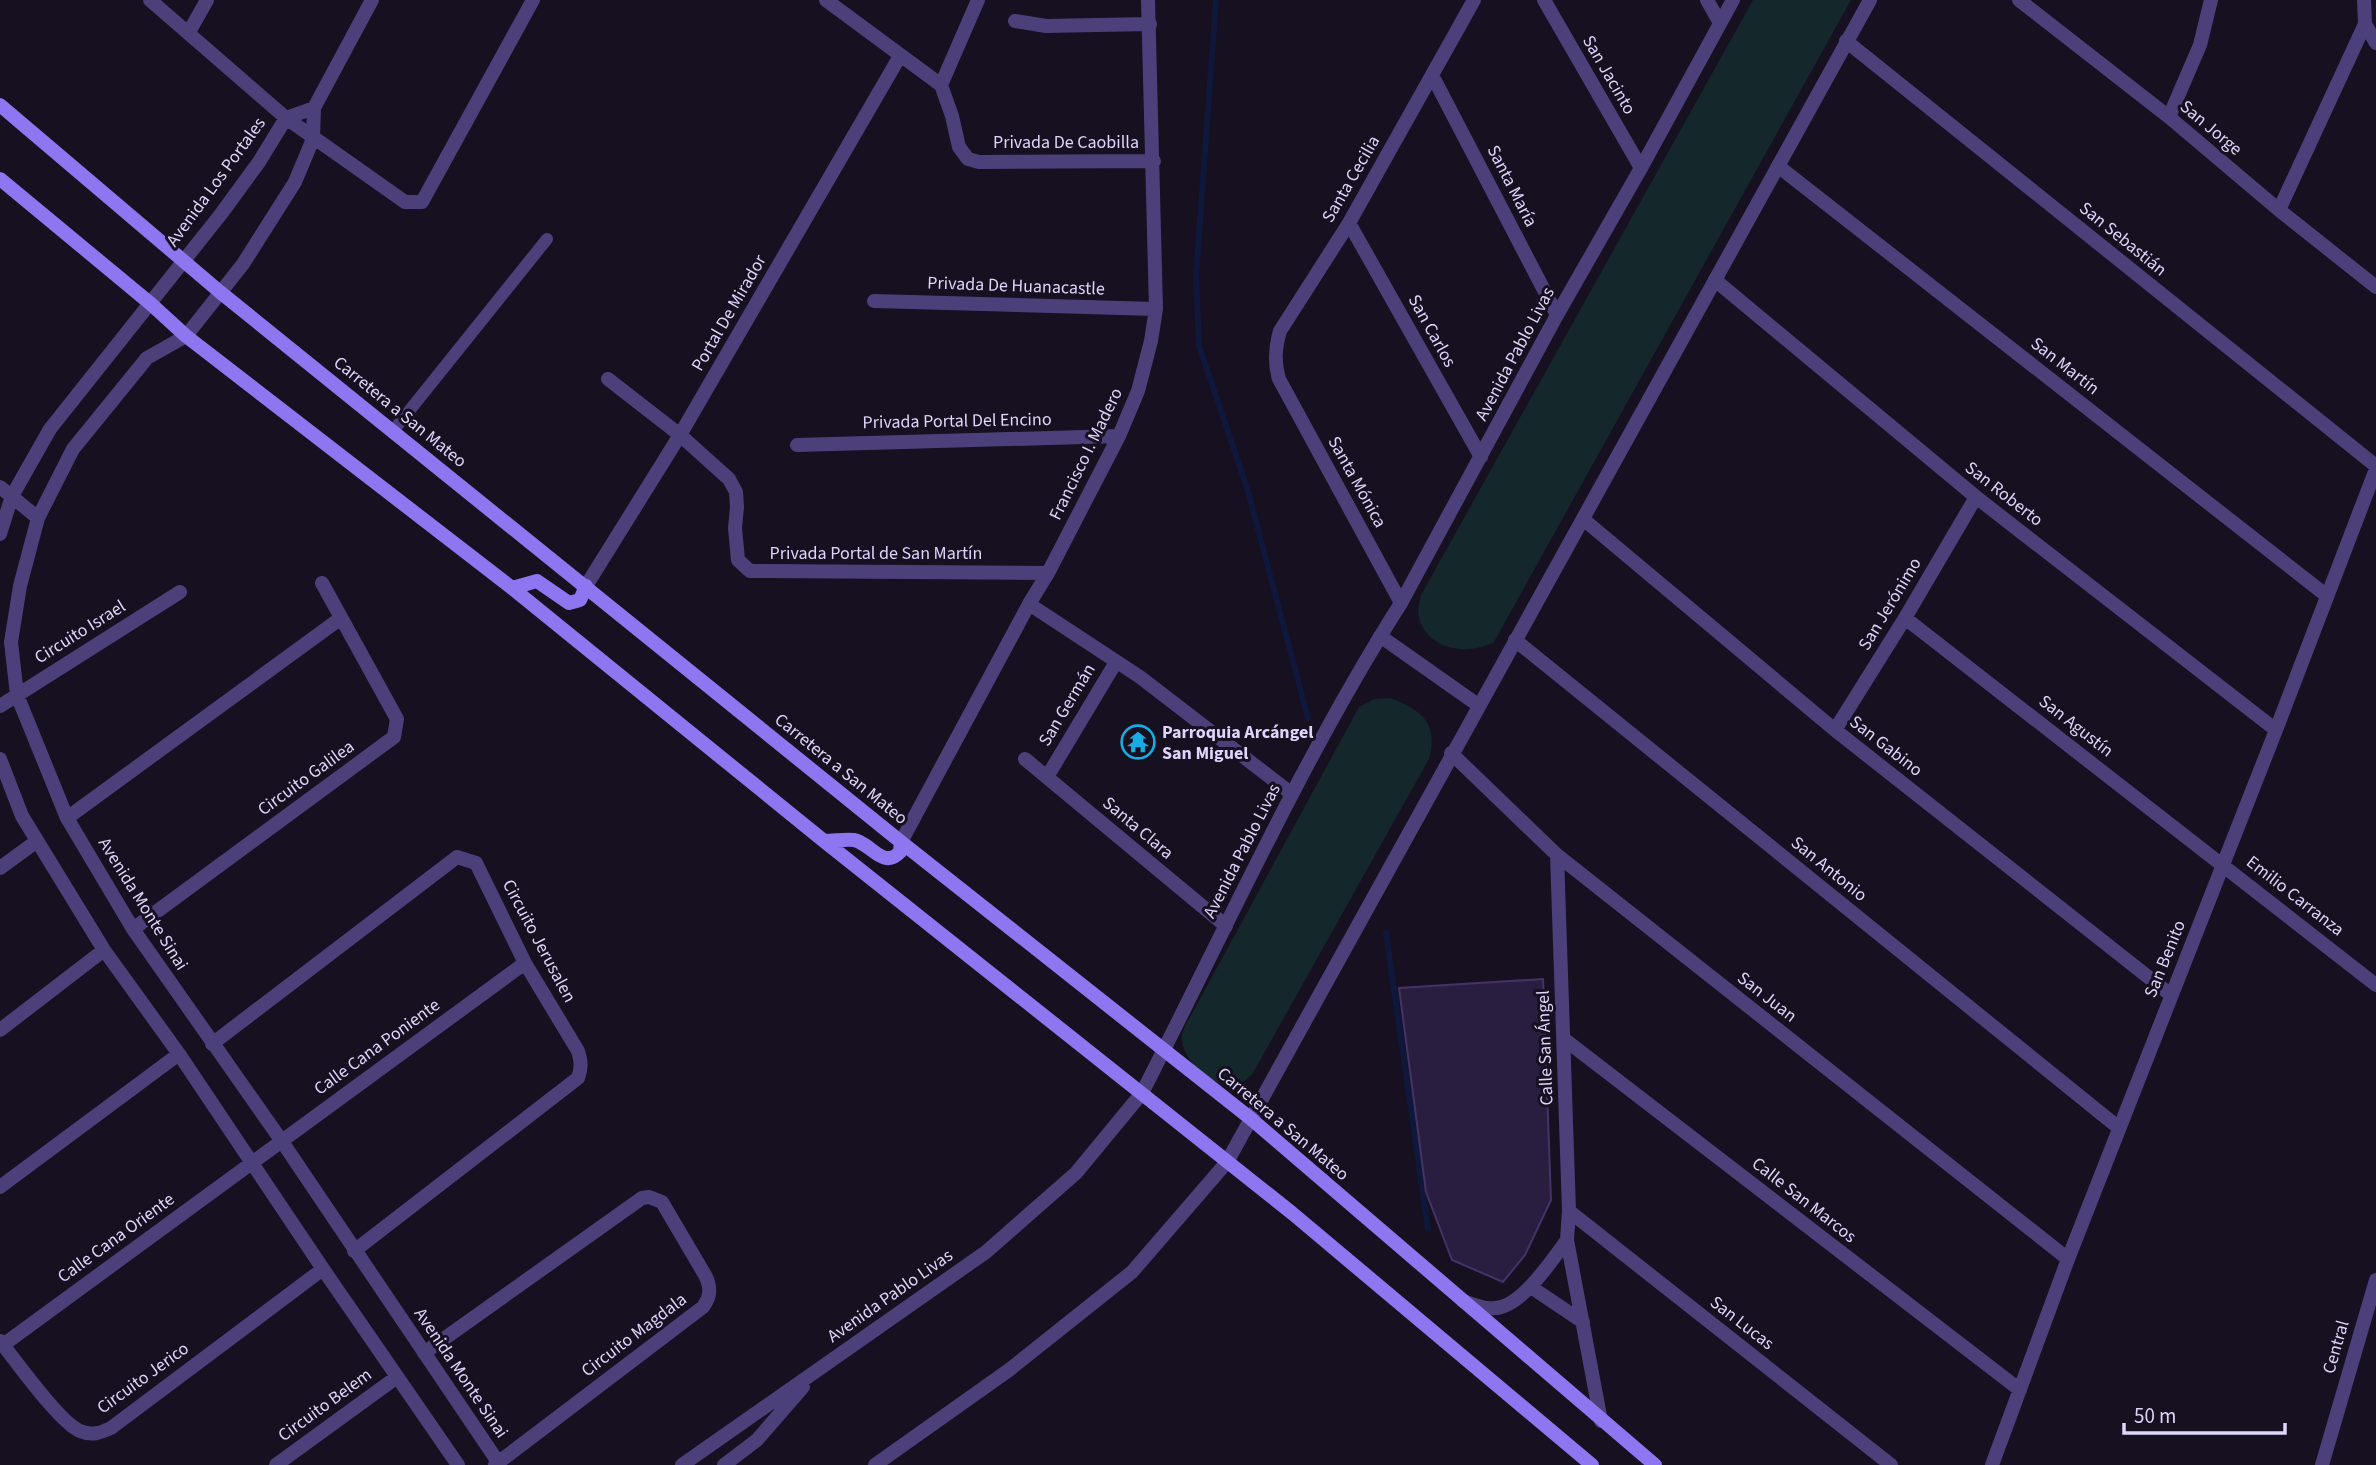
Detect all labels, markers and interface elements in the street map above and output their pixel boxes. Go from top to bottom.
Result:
street label: San Jacinto [1576,31,1642,119]
street label: San Jorge [2174,95,2248,162]
street label: Avenida Los Portales [160,112,272,252]
street label: Privada De Caobilla [993,130,1139,155]
street label: Santa Cecilia [1316,131,1386,227]
street label: Santa María [1481,141,1543,231]
street label: San Sebastián [2074,196,2172,282]
street label: Portal De Mirador [685,249,773,376]
street label: Privada De Huanacastle [927,270,1105,302]
street label: Avenida Pablo Livas [1469,283,1561,425]
street label: San Carlos [1402,290,1462,372]
street label: San Martín [2025,331,2105,401]
street label: Carretera a San Mateo [328,350,472,474]
street label: Francisco I. Madero [1043,384,1129,524]
street label: Privada Portal Del Encino [862,407,1052,435]
street label: Santa Mónica [1322,432,1392,532]
street label: San Roberto [1960,456,2048,532]
street label: Privada Portal de San Martín [770,541,982,566]
street label: San Jerónimo [1852,553,1928,655]
street label: Circuito Israel [30,594,130,670]
street label: San Germán [1033,659,1101,751]
street label: San Agustín [2034,689,2118,763]
street label: Carretera a San Mateo [769,707,913,831]
street label: San Gabino [1844,710,1928,782]
place label: Parroquia Arcángel San Miguel [1162,720,1313,766]
temple icon: Parroquia Arcángel San Miguel [1119,723,1157,761]
street label: Circuito Galilea [253,734,359,822]
street label: Avenida Pablo Livas [1197,779,1287,923]
street label: Santa Clara [1097,791,1179,865]
street label: San Antonio [1786,831,1872,907]
street label: Avenida Monte Sinai [92,833,194,975]
street label: Emilio Carranza [2241,850,2349,942]
street label: Circuito Jerusalen [496,875,582,1007]
street label: San Benito [2138,917,2192,1001]
street label: San Juan [1732,966,1802,1028]
street label: Calle San Ángel [1530,990,1560,1106]
street label: Calle Cana Poniente [309,993,445,1101]
street label: Carretera a San Mateo [1212,1061,1354,1187]
street label: Calle San Marcos [1746,1151,1862,1249]
street label: Calle Cana Oriente [52,1187,180,1289]
street label: Avenida Pablo Livas [822,1243,958,1349]
street label: Circuito Magdala [576,1287,692,1383]
street label: San Lucas [1705,1290,1779,1356]
street label: Avenida Monte Sinai [408,1303,514,1443]
street label: Central [2316,1317,2356,1377]
street label: Circuito Jerico [92,1336,194,1420]
street label: Circuito Belem [273,1362,377,1448]
scale bar [2124,1392,2285,1436]
text: 50 m [2134,1401,2176,1431]

